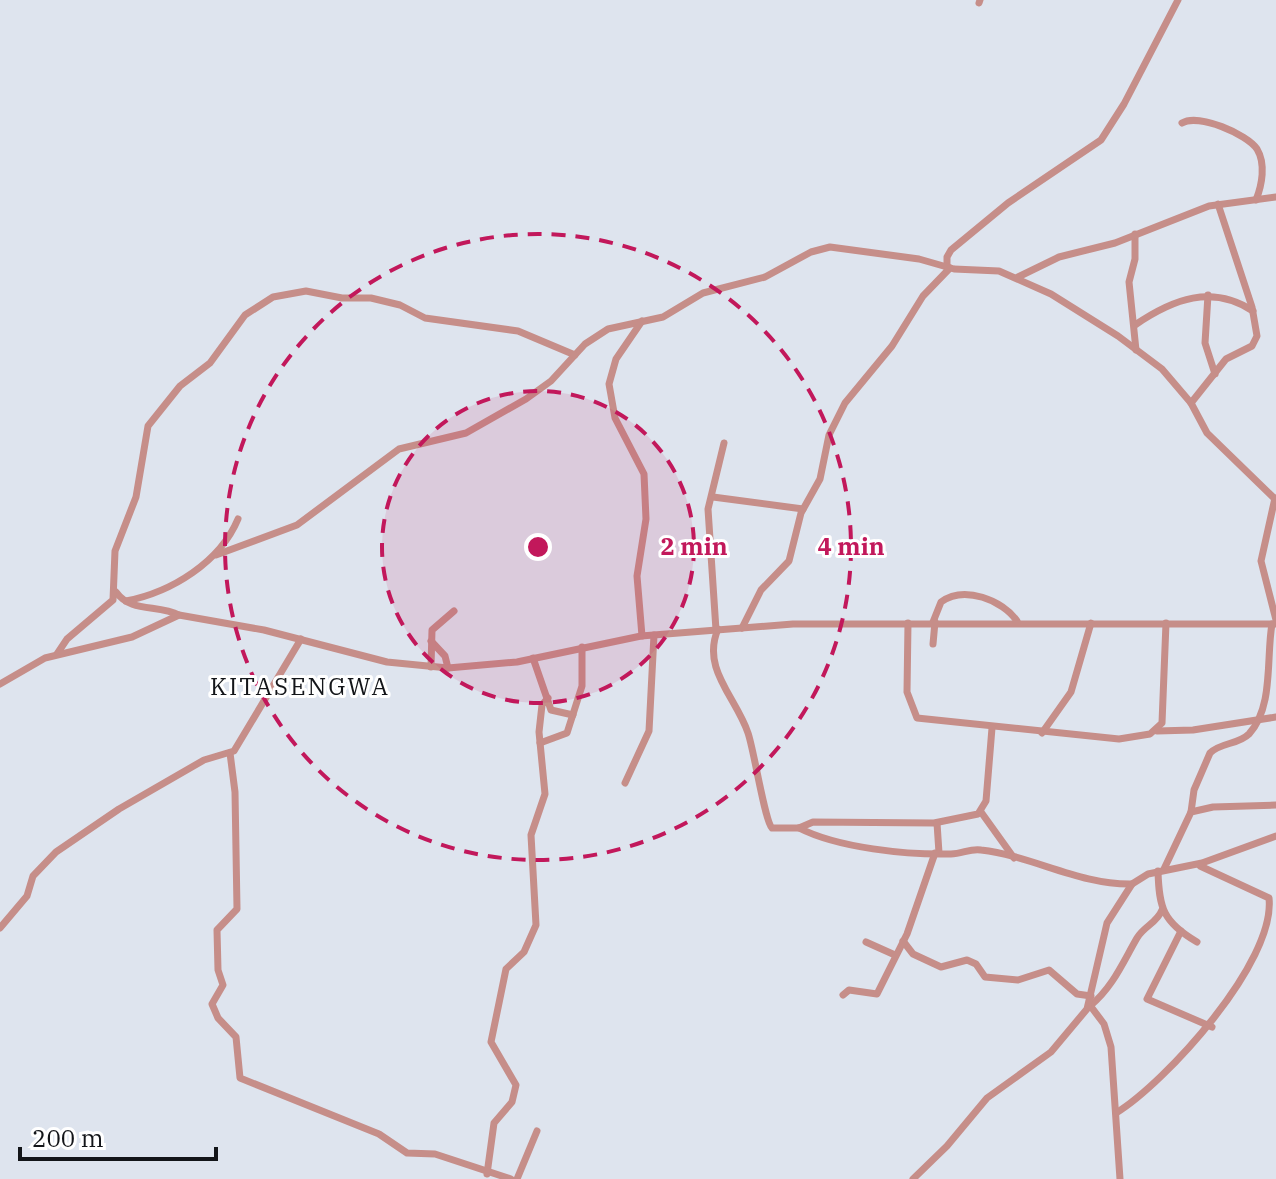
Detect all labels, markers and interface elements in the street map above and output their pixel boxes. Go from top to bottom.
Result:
text: 2 min [660,530,728,562]
text: 4 min [817,530,885,562]
centre of rings [524,533,552,561]
district label: KITASENGWA [210,670,390,702]
scale bar [20,1111,216,1161]
text: 200 m [32,1122,104,1154]

